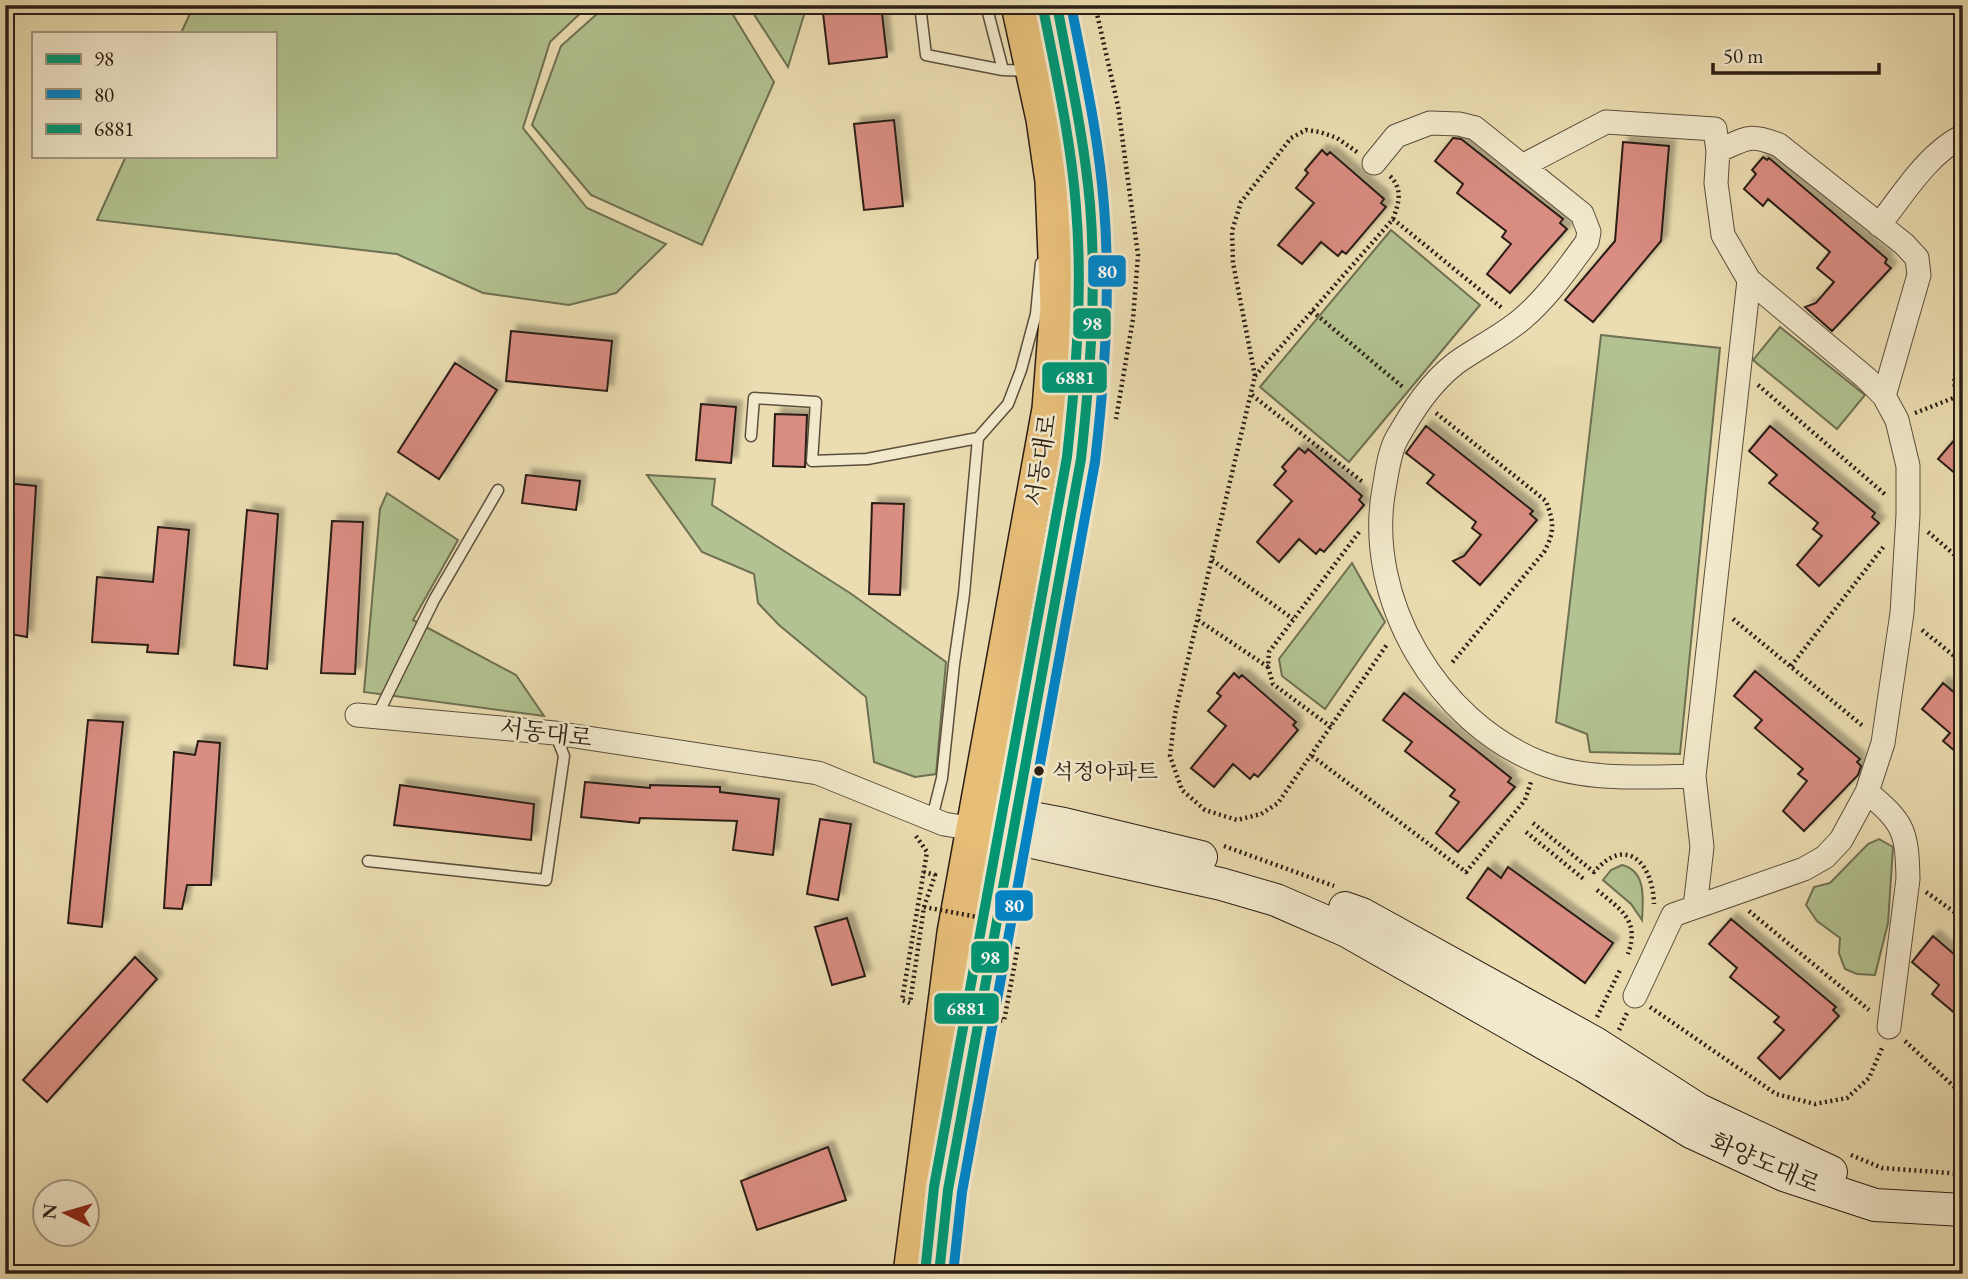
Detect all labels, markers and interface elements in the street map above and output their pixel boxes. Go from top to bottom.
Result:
legend [32,32,276,158]
scale bar [1713,32,1879,76]
text: 50 m [1723,42,1764,69]
text: 98 [94,45,114,72]
text: 80 [94,81,114,108]
text: 6881 [94,115,134,142]
line badge: 80 [1087,254,1127,288]
text: 80 [1097,259,1117,284]
line badge: 98 [1072,307,1112,340]
text: 98 [1082,311,1102,336]
line badge: 6881 [1041,361,1108,394]
text: 6881 [1055,365,1095,390]
street label: 서동대로 [1018,412,1063,508]
street label: 서동대로 [498,711,594,754]
place label: 석정아파트 [1052,757,1158,786]
marker: 석정아파트 [1032,764,1046,778]
line badge: 80 [994,889,1034,922]
text: 80 [1004,893,1024,918]
line badge: 98 [970,940,1010,974]
text: 98 [980,945,1000,970]
line badge: 6881 [933,992,1000,1025]
text: 6881 [946,996,986,1021]
street label: 화양도대로 [1706,1126,1825,1199]
north arrow [32,1178,102,1248]
text: N [36,1202,63,1220]

